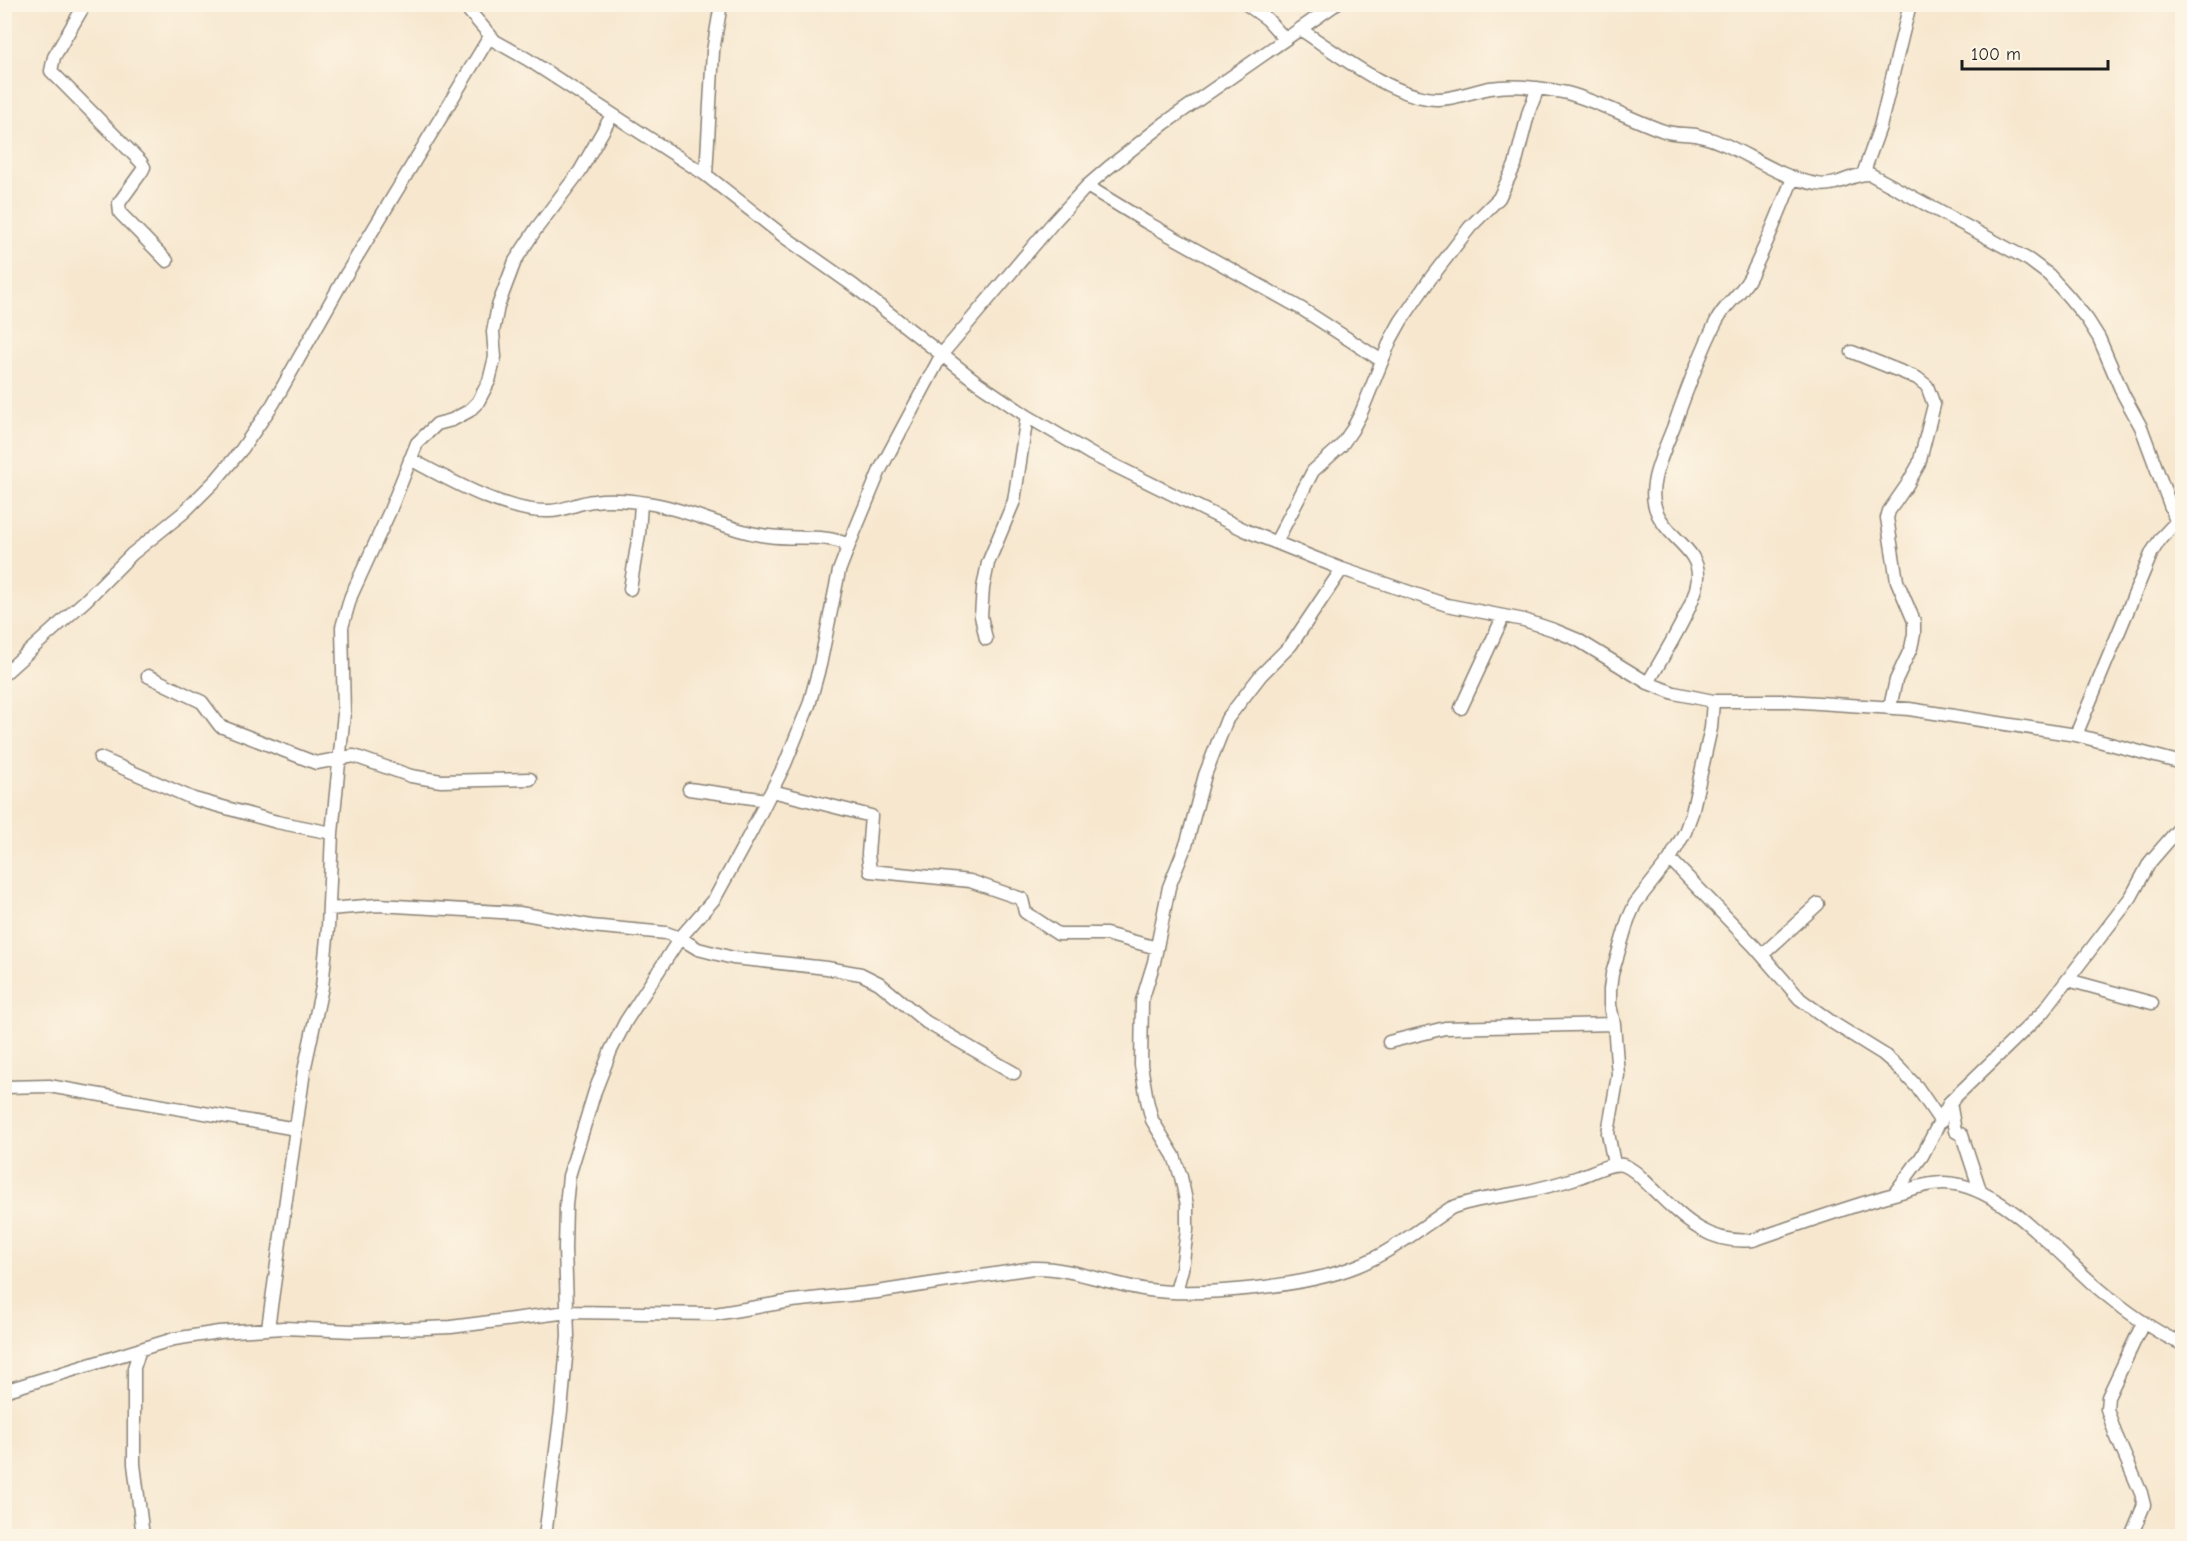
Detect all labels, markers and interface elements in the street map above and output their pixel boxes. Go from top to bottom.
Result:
scale bar [1962,33,2108,71]
text: 100 m [1971,44,2021,65]

